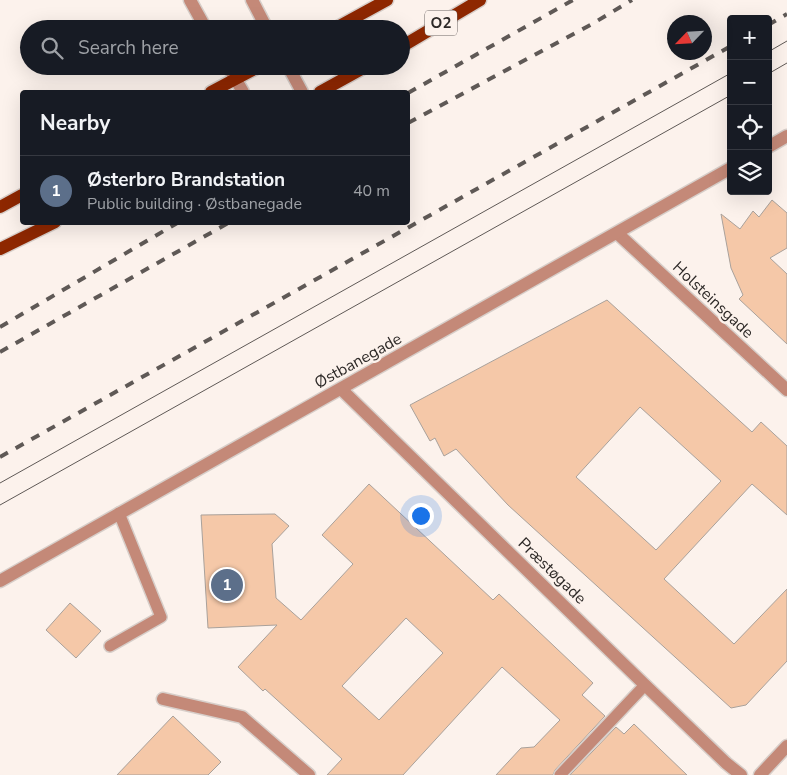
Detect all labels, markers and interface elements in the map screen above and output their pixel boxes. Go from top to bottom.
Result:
road number: O2 [425,10,457,36]
north arrow [667,15,712,60]
map controls [727,15,772,195]
button: + [727,15,772,60]
search box [20,20,410,75]
icon: search [38,34,66,62]
text: Search here [78,35,179,61]
button: − [727,60,772,105]
button: locate [727,105,772,150]
text: Nearby [40,109,110,137]
button: layers [727,150,772,195]
text: Østerbro Brandstation [87,167,285,193]
text: 1 [51,180,61,202]
text: 40 m [353,180,390,202]
text: Public building · Østbanegade [87,193,302,215]
street label: Holsteinsgade [668,257,758,343]
street label: Østbanegade [310,328,406,394]
your location [408,503,434,529]
street label: Præstøgade [513,533,591,609]
pin: 1 [211,566,243,604]

